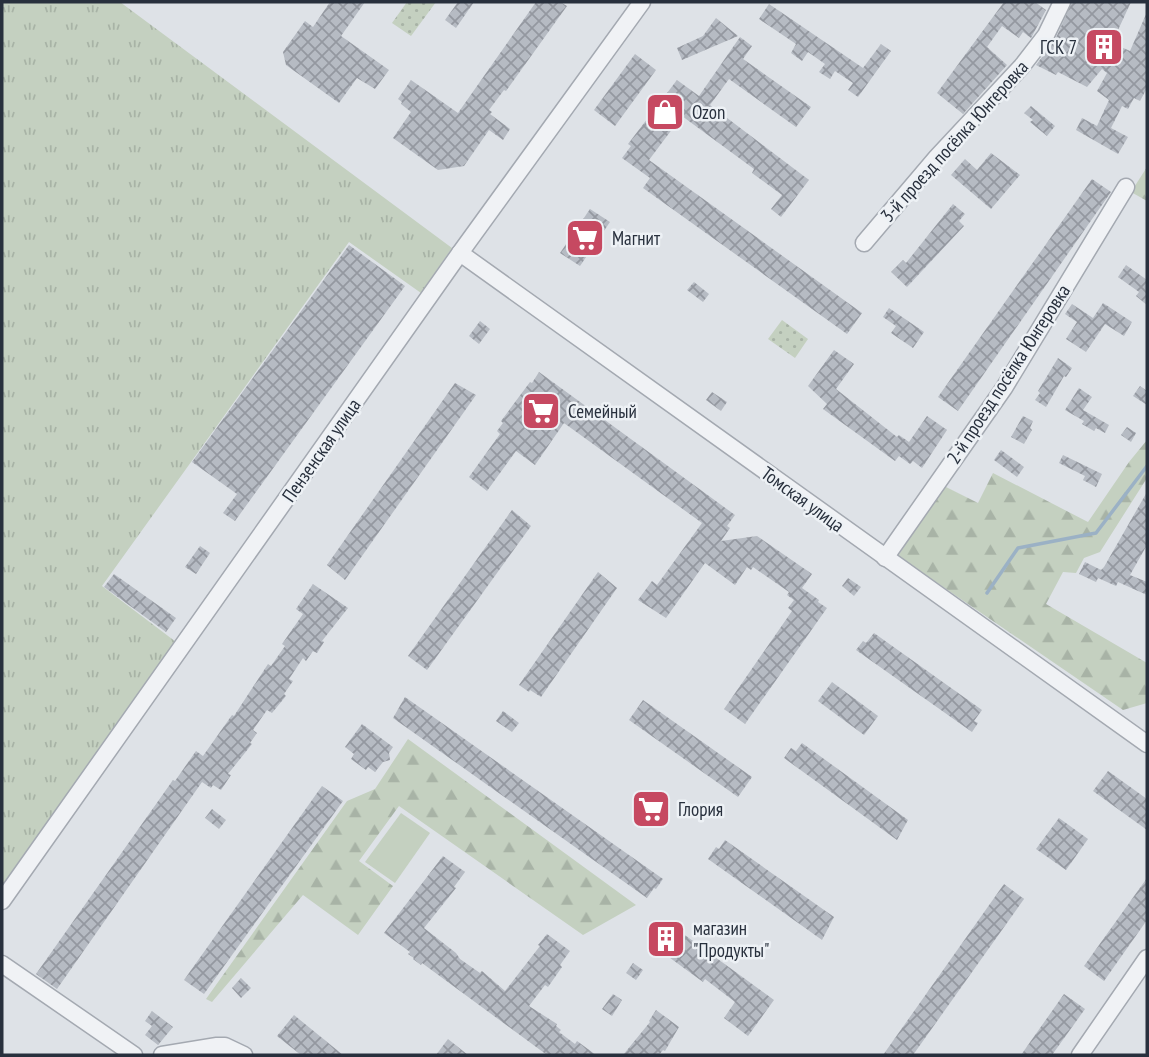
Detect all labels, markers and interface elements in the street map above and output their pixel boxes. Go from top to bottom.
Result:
building icon: ГСК 7 [1083,26,1125,68]
place label: ГСК 7 [1040,35,1077,59]
street label: 3-й проезд посёлка Юнгеровка [875,55,1033,227]
shop icon: Ozon [644,91,686,133]
place label: Ozon [692,100,725,124]
supermarket icon: Магнит [564,217,606,259]
place label: Магнит [612,226,661,250]
street label: 2-й проезд посёлка Юнгеровка [941,280,1075,468]
supermarket icon: Семейный [520,390,562,432]
street label: Пензенская улица [277,394,365,506]
place label: Семейный [568,399,637,423]
street label: Томская улица [757,461,849,537]
supermarket icon: Глория [630,788,672,830]
place label: Глория [678,797,723,821]
place label: магазин "Продукты" [693,916,769,962]
building icon: магазин "Продукты" [645,918,687,960]

